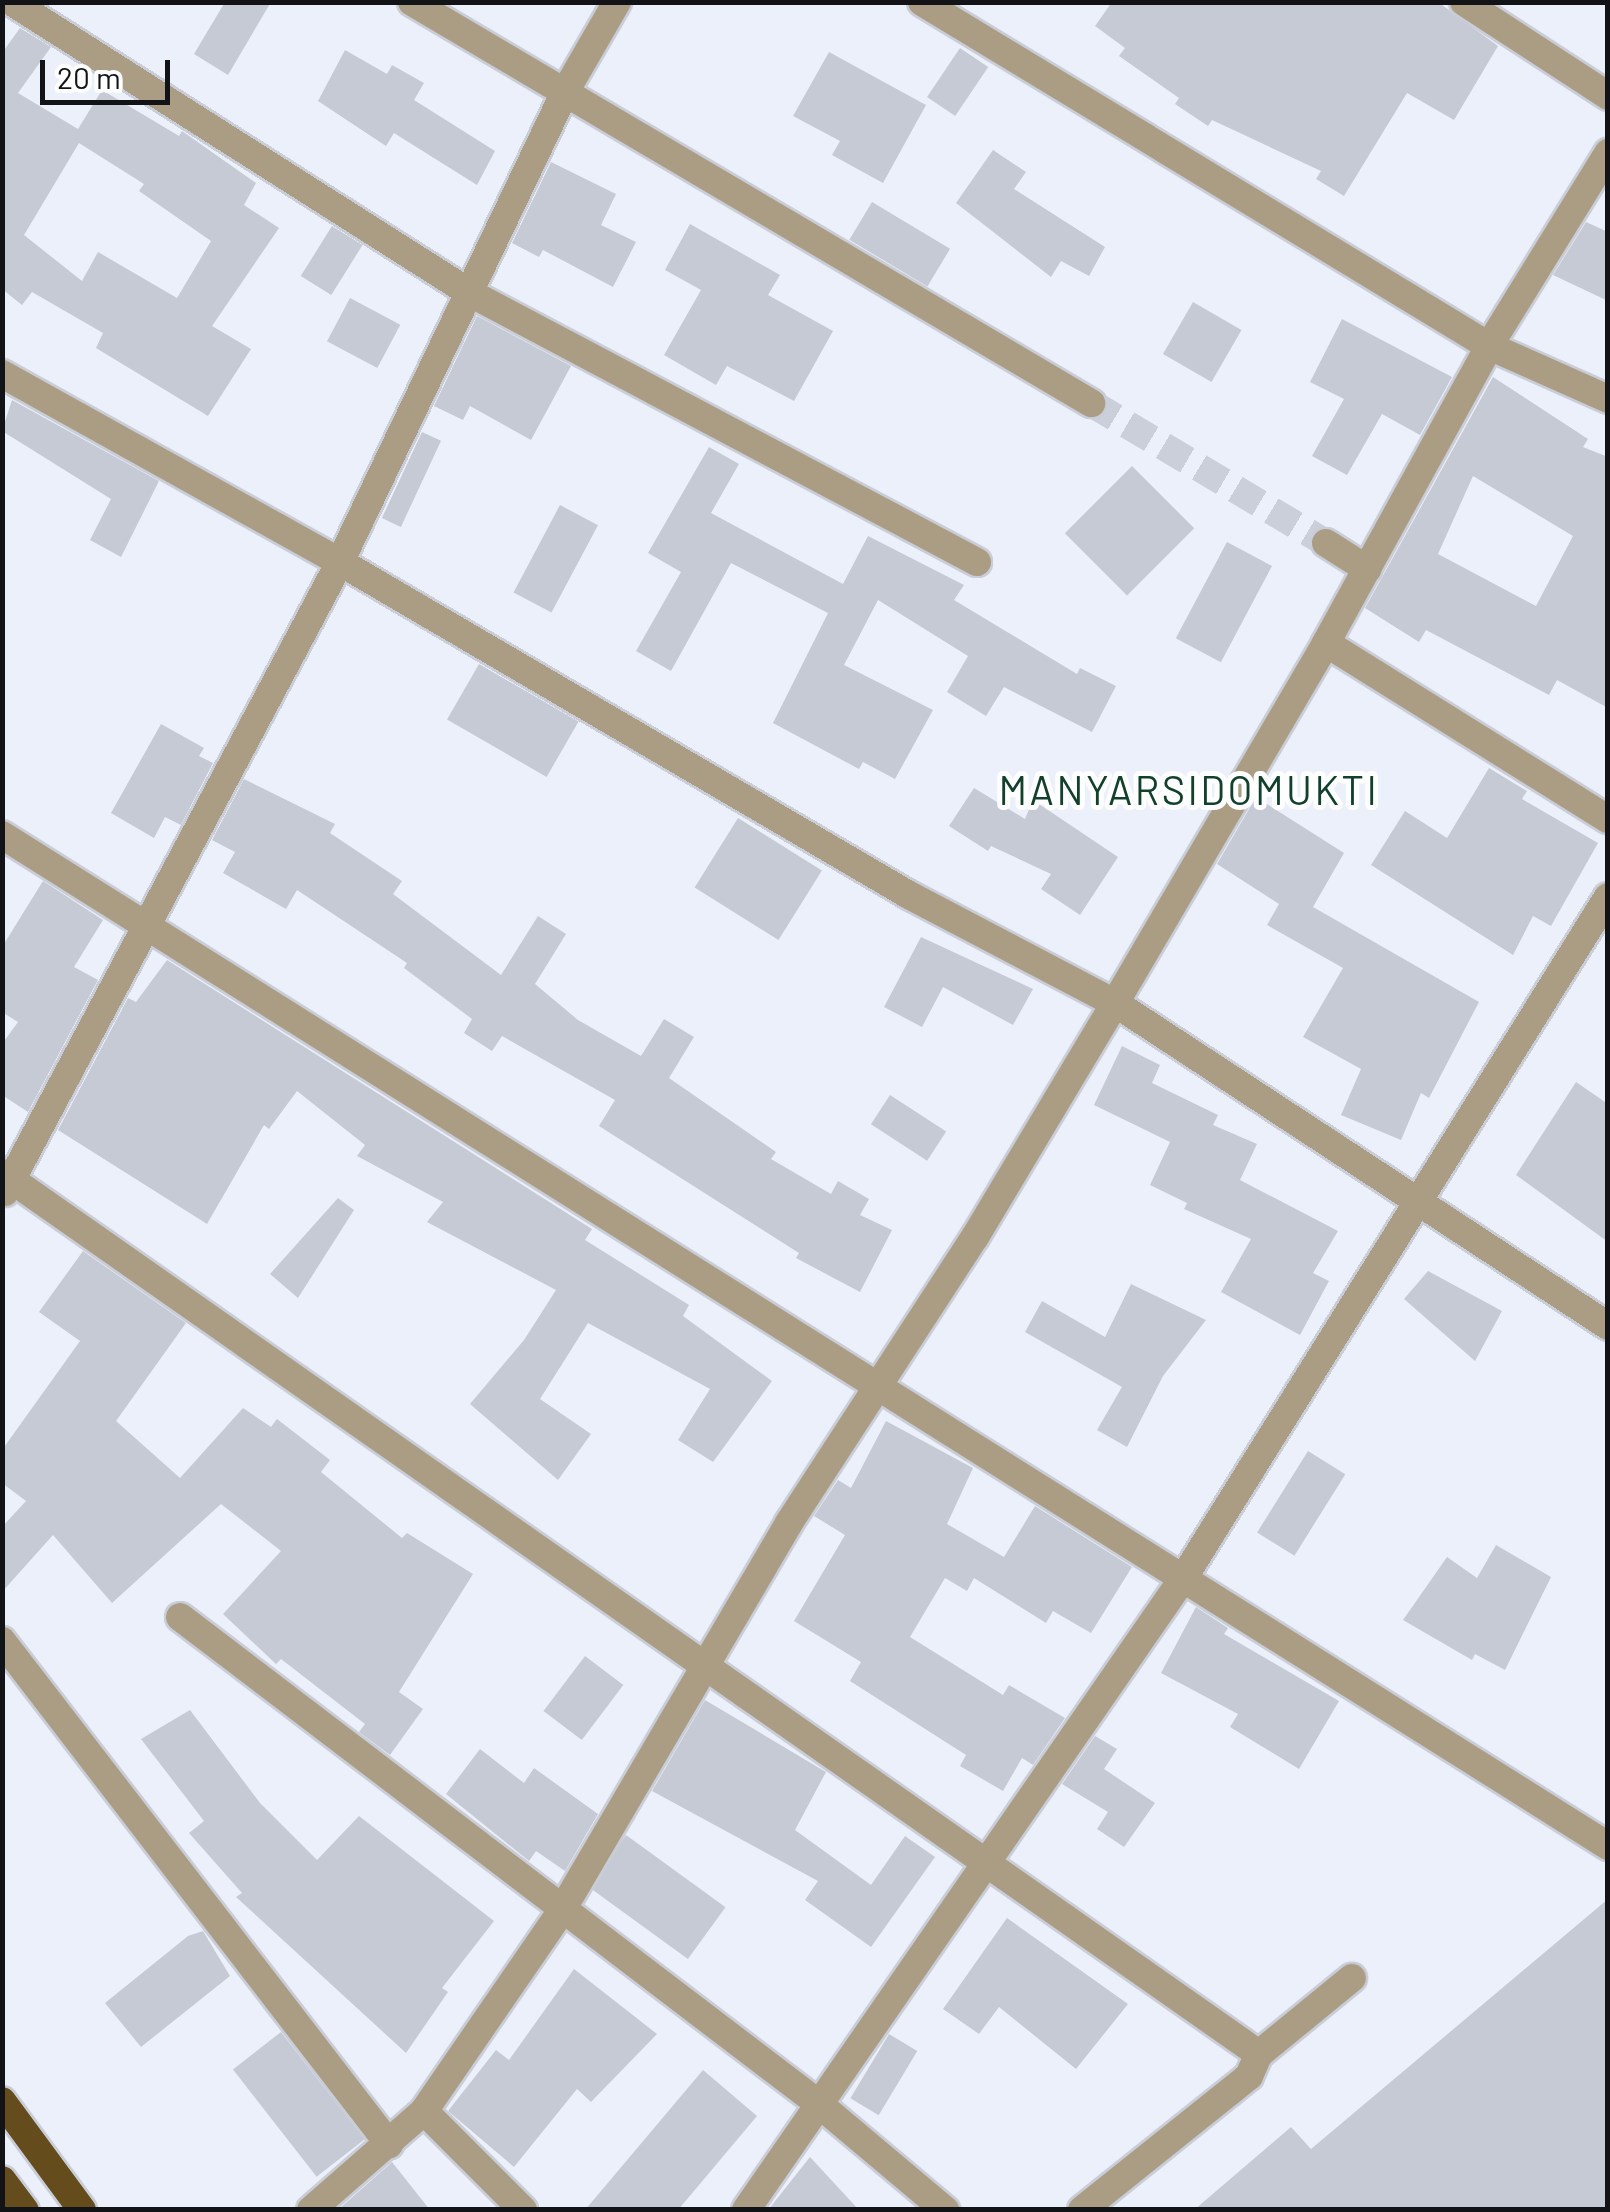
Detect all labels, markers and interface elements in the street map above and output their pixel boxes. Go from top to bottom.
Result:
scale bar [45,40,175,102]
text: 20 m [57,59,121,95]
district label: MANYARSIDOMUKTI [999,765,1379,813]

